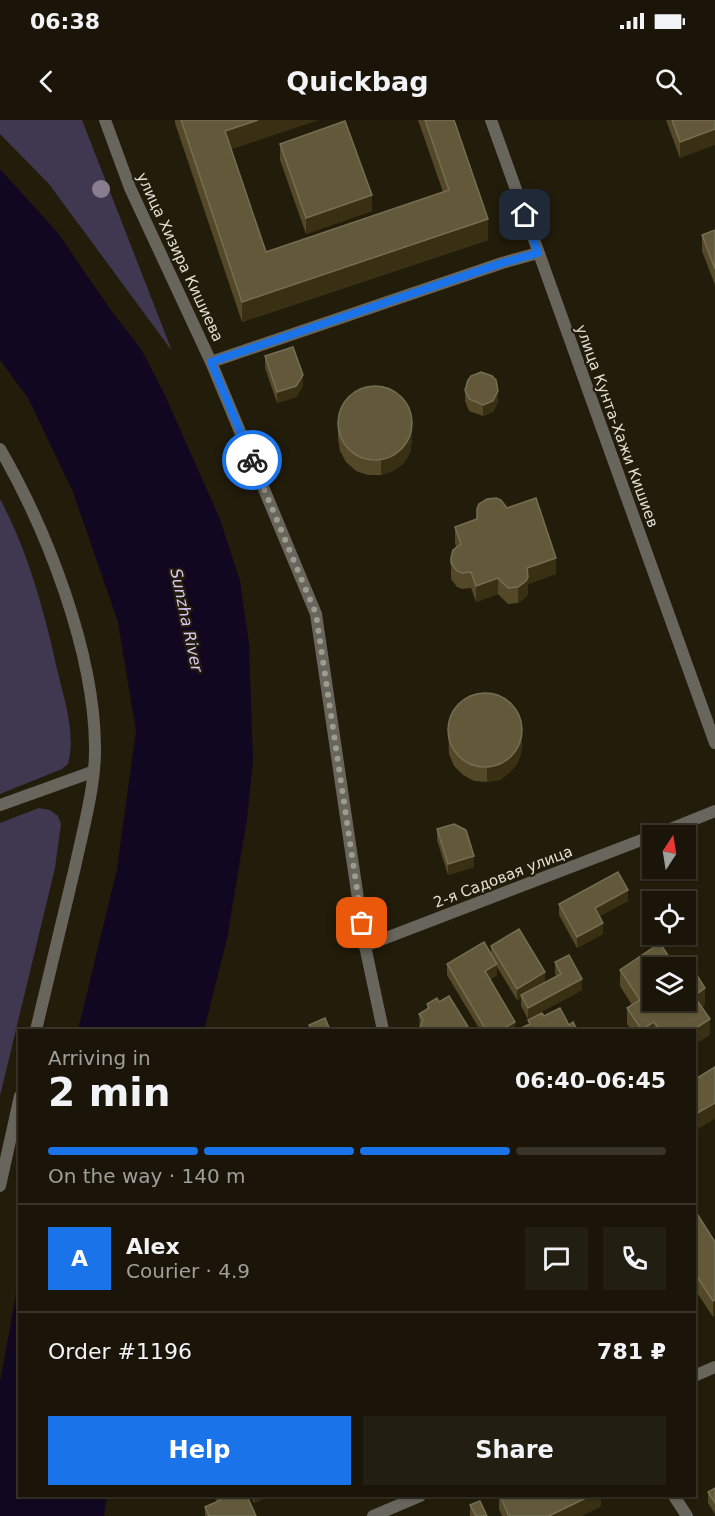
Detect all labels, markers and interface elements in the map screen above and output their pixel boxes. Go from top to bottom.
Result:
text: 06:38 [30,9,100,34]
icon: back [30,65,63,98]
icon: search [652,65,685,98]
text: Quickbag [286,66,429,97]
street label: улица Хизира Кишиева [133,169,227,345]
pin [499,189,550,240]
icon: home [508,198,541,231]
street label: улица Кунта-Хажи Кишиев [572,322,662,530]
courier [222,430,282,490]
icon: bike [236,444,269,477]
water label: Sunzha River [166,567,207,675]
north arrow [642,825,696,879]
map controls [642,825,696,1011]
street label: 2-я Садовая улица [431,842,575,912]
button: locate [642,891,696,945]
pin [336,897,387,948]
icon: bag [345,906,378,939]
button: layers [642,957,696,1011]
text: Arriving in [48,1046,151,1070]
text: 06:40–06:45 [515,1068,666,1093]
text: 2 min [48,1070,170,1115]
text: On the way · 140 m [48,1164,246,1188]
button: chat [525,1227,588,1290]
button: phone [603,1227,666,1290]
text: Alex [126,1234,180,1259]
text: A [71,1246,88,1271]
text: Courier · 4.9 [126,1259,250,1283]
text: Order #1196 [48,1339,192,1364]
text: 781 ₽ [597,1339,666,1364]
button: Help [48,1416,351,1485]
button: Share [363,1416,666,1485]

